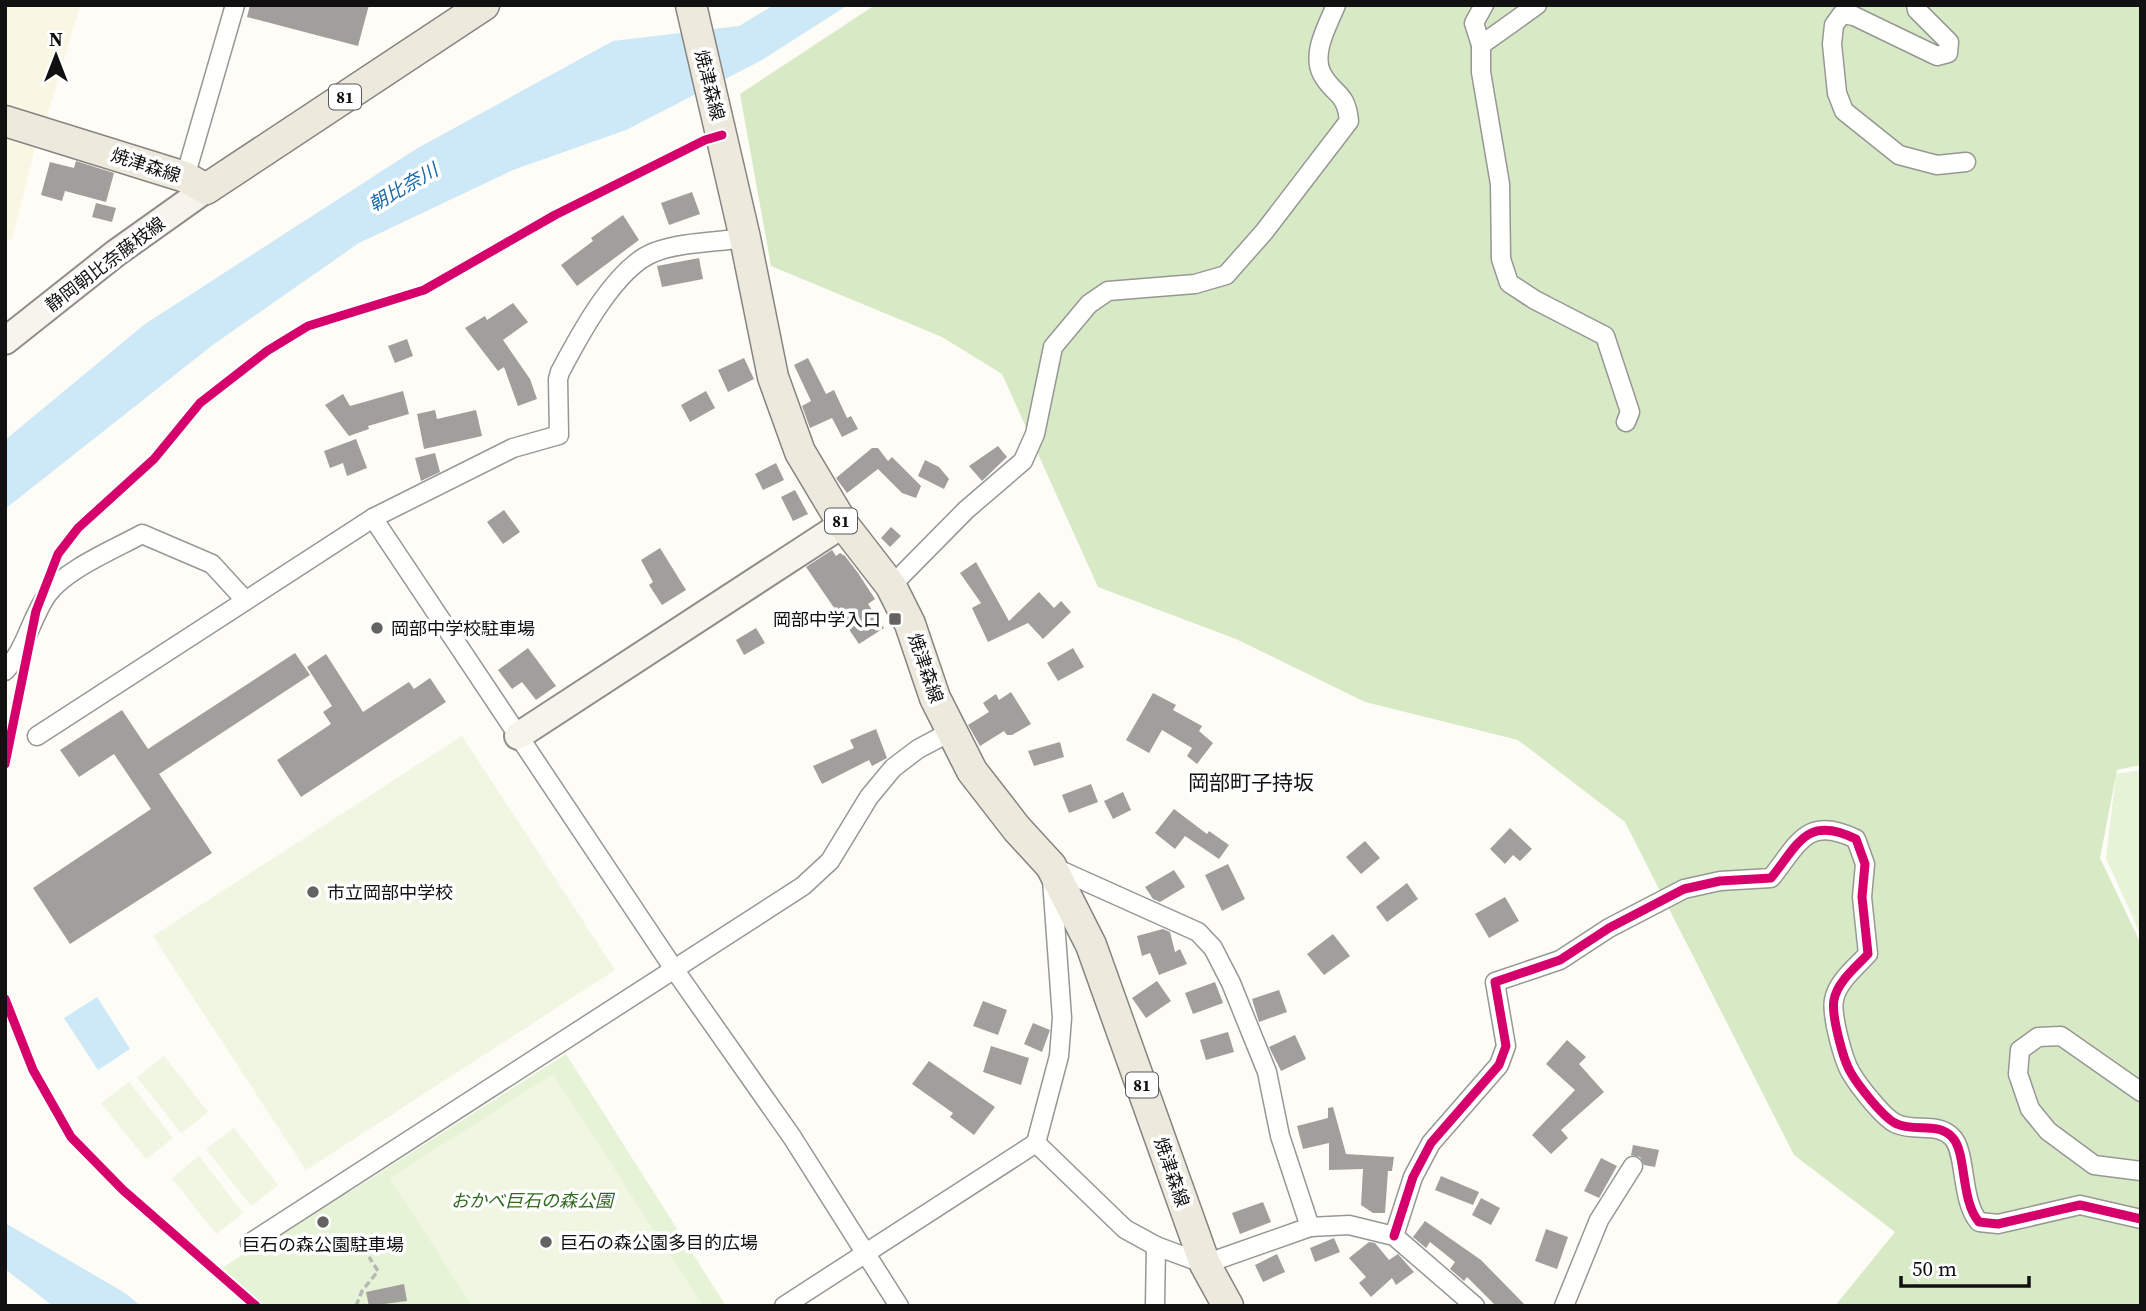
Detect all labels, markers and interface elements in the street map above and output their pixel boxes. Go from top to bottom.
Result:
north arrow [21,21,91,91]
text: N [49,26,63,52]
street label: 焼津森線 [689,47,731,123]
road number: 81 [329,85,361,110]
street label: 焼津森線 [108,142,184,188]
water label: 朝比奈川 [364,156,444,217]
street label: 静岡朝比奈藤枝線 [40,211,170,317]
road number: 81 [825,508,857,534]
place label: 岡部中学入口 [773,607,881,632]
marker: 岡部中学入口 [887,611,903,627]
place label: 岡部中学校駐車場 [391,616,535,641]
marker: 岡部中学校駐車場 [369,620,385,636]
street label: 焼津森線 [902,630,950,706]
district label: 岡部町子持坂 [1188,768,1314,797]
place label: 市立岡部中学校 [327,880,453,905]
marker: 市立岡部中学校 [305,884,321,900]
road number: 81 [1126,1072,1158,1098]
street label: 焼津森線 [1148,1134,1196,1210]
park label: おかべ巨石の森公園 [451,1188,616,1213]
marker: 巨石の森公園駐車場 [315,1214,331,1230]
place label: 巨石の森公園多目的広場 [560,1230,758,1255]
place label: 巨石の森公園駐車場 [242,1232,404,1257]
marker: 巨石の森公園多目的広場 [538,1234,554,1250]
scale bar [1901,1244,2029,1288]
text: 50 m [1912,1254,1957,1283]

